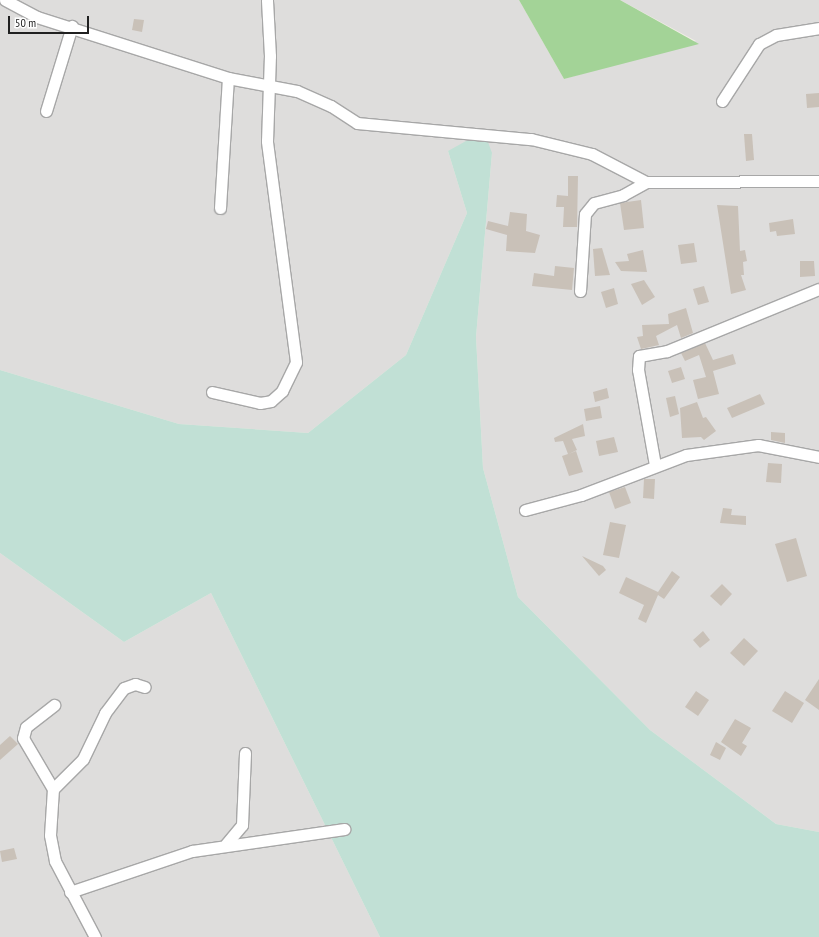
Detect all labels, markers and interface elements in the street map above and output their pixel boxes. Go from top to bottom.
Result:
scale bar [10,8,91,34]
text: 50 m [15,15,36,30]

